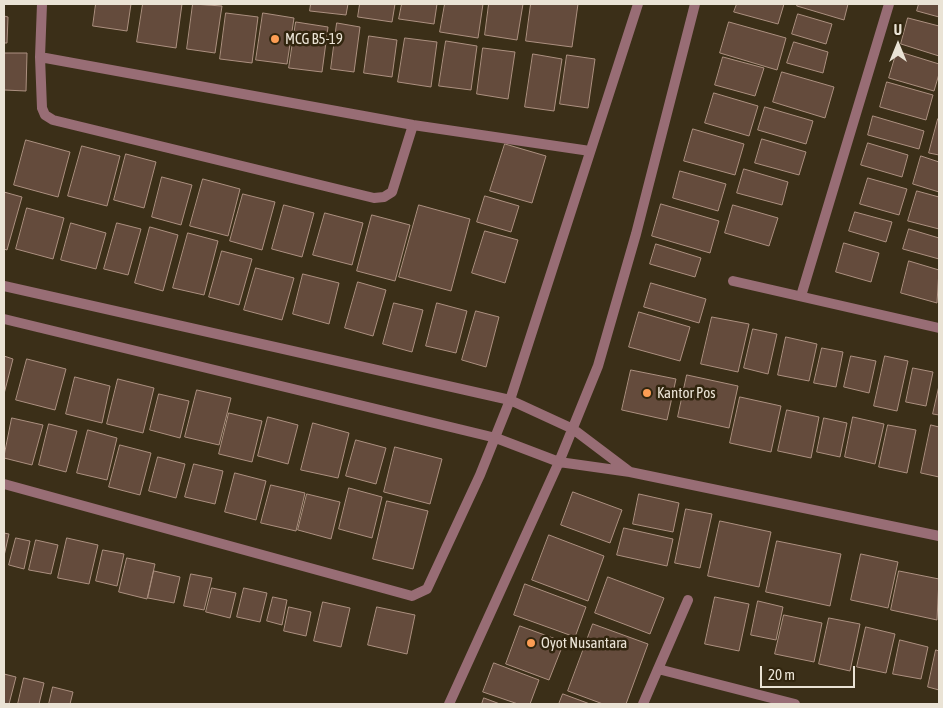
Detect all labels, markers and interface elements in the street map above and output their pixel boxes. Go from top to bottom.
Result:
north arrow [873,20,923,70]
text: U [894,22,902,38]
place label: MCG B5-19 [285,30,343,48]
marker: MCG B5-19 [269,33,281,45]
place label: Kantor Pos [657,384,716,402]
marker: Kantor Pos [641,387,653,399]
place label: Oyot Nusantara [541,634,627,652]
marker: Oyot Nusantara [525,637,537,649]
scale bar [763,656,858,688]
text: 20 m [768,666,795,683]

